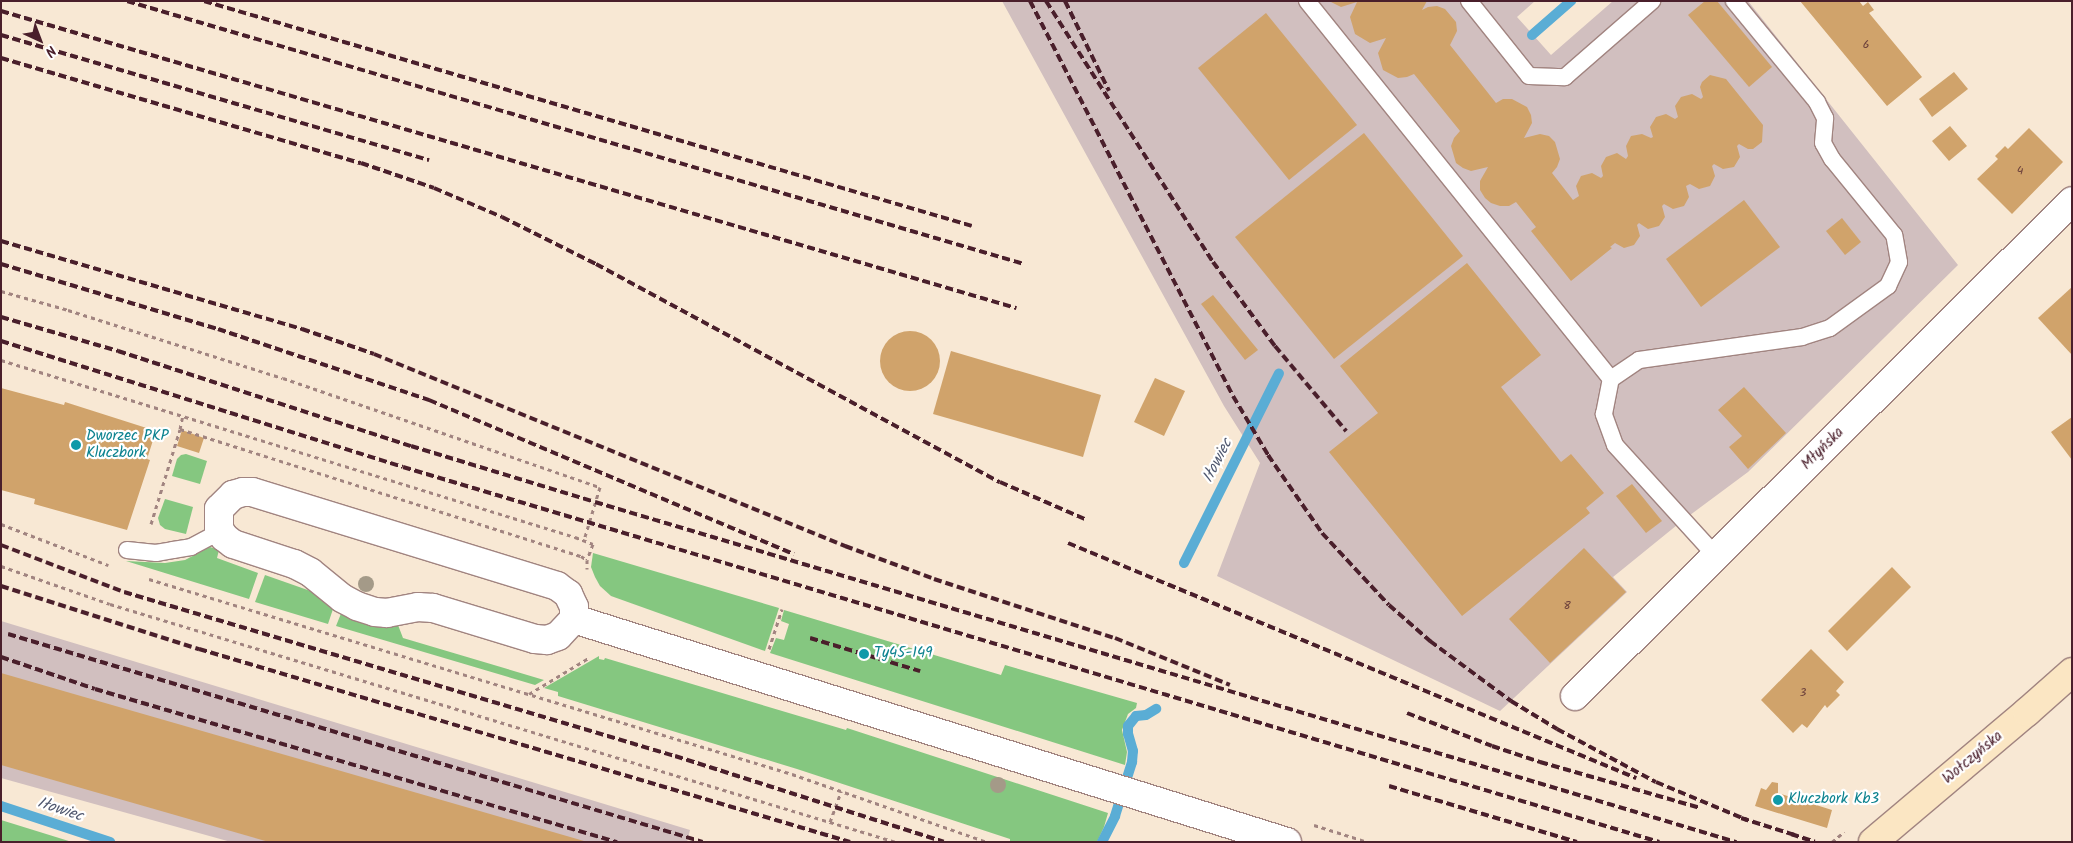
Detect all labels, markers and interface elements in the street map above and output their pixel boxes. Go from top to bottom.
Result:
north arrow [15,15,65,65]
house number: 6 [1863,38,1869,52]
text: N [39,40,61,62]
house number: 4 [2017,164,2023,178]
street label: Młyńska [1798,424,1848,474]
place label: Dworzec PKP Kluczbork [86,427,169,462]
water label: Iłowiec [1199,436,1237,486]
marker: Dworzec PKP Kluczbork [70,439,82,451]
house number: 8 [1563,599,1571,613]
place label: Ty45-149 [874,645,933,663]
marker: Ty45-149 [858,648,870,660]
house number: 3 [1800,686,1806,700]
street label: Wołczyńska [1939,728,2007,788]
place label: Kluczbork Kb3 [1788,791,1879,809]
water label: Iłowiec [35,794,85,826]
marker: Kluczbork Kb3 [1772,794,1784,806]

